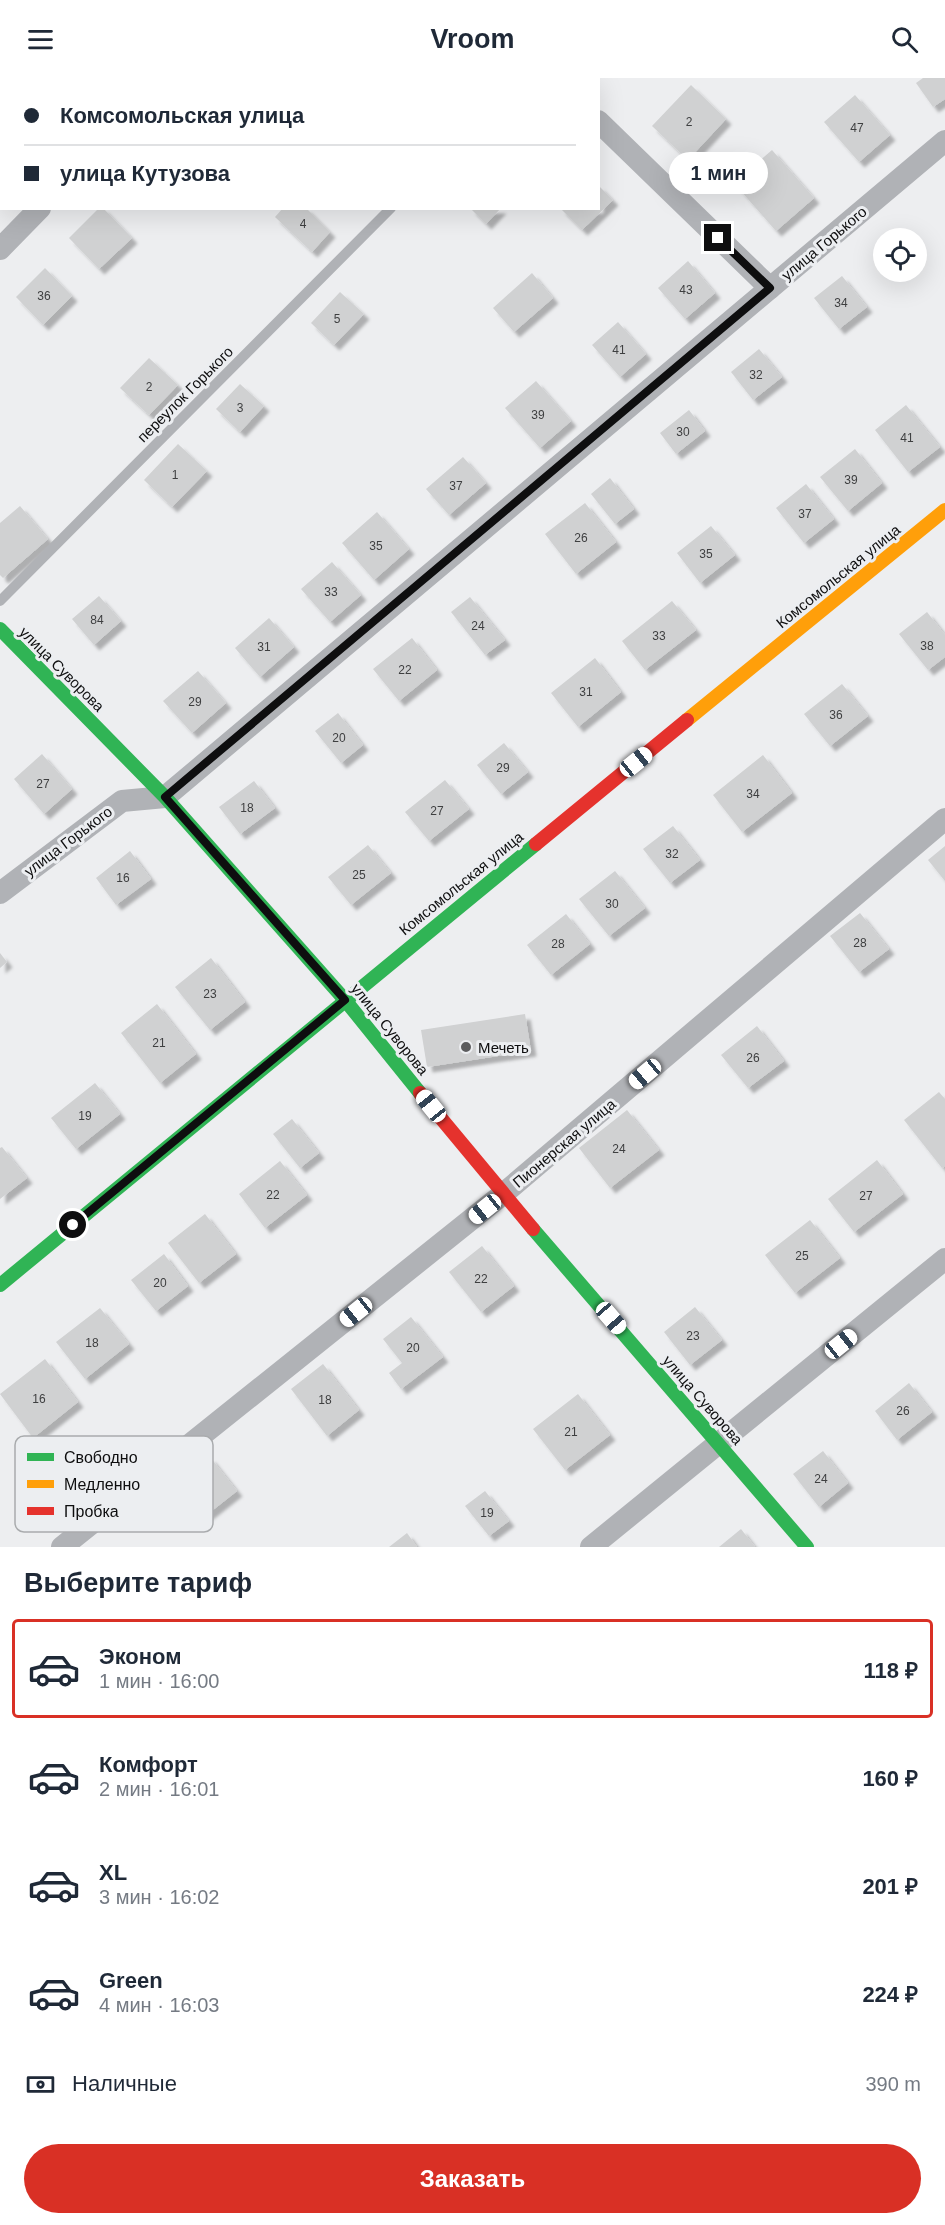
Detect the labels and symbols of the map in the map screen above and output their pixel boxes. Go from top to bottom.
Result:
house number: 2 [686,115,693,129]
house number: 47 [850,121,864,135]
callout: 1 мин [668,151,768,193]
street label: улица Горького [778,203,870,283]
house number: 4 [300,217,307,231]
route end [704,224,731,251]
house number: 43 [679,283,693,297]
house number: 36 [37,289,51,303]
house number: 34 [834,296,848,310]
house number: 5 [334,312,341,326]
street label: переулок Горького [134,343,236,445]
house number: 41 [612,343,626,357]
house number: 32 [749,368,763,382]
house number: 2 [146,380,153,394]
house number: 3 [237,401,244,415]
house number: 39 [531,408,545,422]
house number: 30 [676,425,690,439]
house number: 41 [900,431,914,445]
house number: 1 [172,468,179,482]
house number: 39 [844,473,858,487]
house number: 37 [449,479,463,493]
house number: 37 [798,507,812,521]
street label: Комсомольская улица [773,520,904,631]
house number: 26 [574,531,588,545]
house number: 35 [369,539,383,553]
house number: 35 [699,547,713,561]
house number: 33 [324,585,338,599]
house number: 84 [90,613,104,627]
house number: 24 [471,619,485,633]
street label: улица Суворова [16,623,108,715]
house number: 33 [652,629,666,643]
house number: 38 [920,639,934,653]
house number: 31 [257,640,271,654]
house number: 22 [398,663,412,677]
house number: 31 [579,685,593,699]
house number: 29 [188,695,202,709]
house number: 36 [829,708,843,722]
house number: 20 [332,731,346,745]
car [616,744,656,780]
house number: 29 [496,761,510,775]
house number: 27 [36,777,50,791]
house number: 34 [746,787,760,801]
house number: 18 [240,801,254,815]
street label: улица Горького [21,802,115,880]
house number: 27 [430,804,444,818]
street label: Комсомольская улица [396,827,527,938]
house number: 32 [665,847,679,861]
house number: 25 [352,868,366,882]
house number: 16 [116,871,130,885]
house number: 30 [605,897,619,911]
house number: 28 [853,936,867,950]
house number: 28 [551,937,565,951]
street label: улица Суворова [348,980,432,1079]
house number: 23 [203,987,217,1001]
house number: 21 [152,1036,166,1050]
place label: Мечеть [478,1039,529,1056]
marker: Мечеть [459,1040,473,1054]
house number: 26 [746,1051,760,1065]
car [625,1056,665,1092]
car [413,1086,449,1126]
street label: Пионерская улица [509,1095,619,1191]
house number: 19 [78,1109,92,1123]
house number: 24 [612,1142,626,1156]
house number: 22 [266,1188,280,1202]
house number: 27 [859,1189,873,1203]
car [465,1191,505,1227]
route start [59,1211,86,1238]
house number: 25 [795,1249,809,1263]
house number: 22 [474,1272,488,1286]
house number: 20 [153,1276,167,1290]
car [336,1294,376,1330]
car [592,1299,630,1337]
car [821,1326,861,1362]
house number: 23 [686,1329,700,1343]
house number: 18 [85,1336,99,1350]
house number: 20 [406,1341,420,1355]
street label: улица Суворова [660,1352,747,1449]
house number: 16 [32,1392,46,1406]
house number: 18 [318,1393,332,1407]
house number: 26 [896,1404,910,1418]
house number: 21 [564,1425,578,1439]
legend [15,1436,213,1532]
text: Свободно [64,1449,138,1466]
house number: 24 [814,1472,828,1486]
text: Медленно [64,1476,140,1493]
text: Пробка [64,1503,119,1520]
house number: 19 [480,1506,494,1520]

